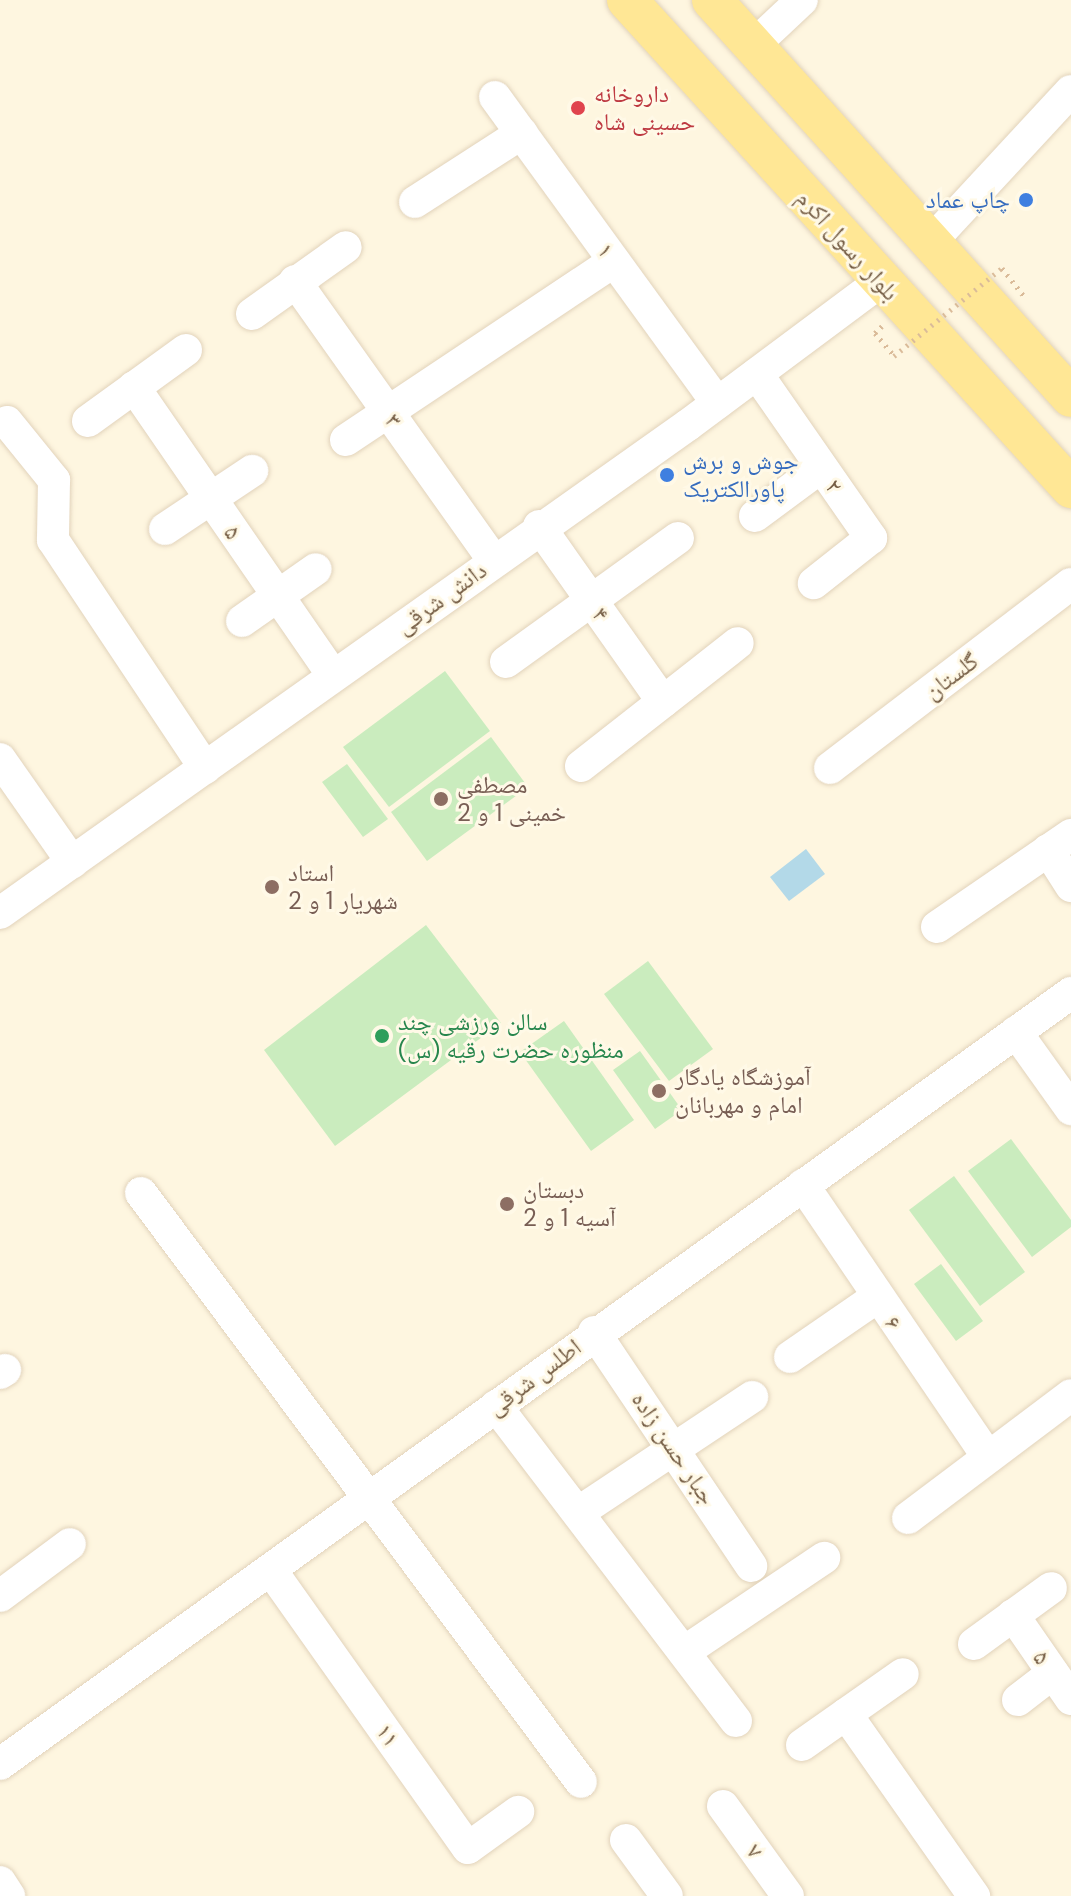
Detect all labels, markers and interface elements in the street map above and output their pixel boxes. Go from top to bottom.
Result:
place label: داروخانه حسینی شاه [594,80,695,136]
marker: داروخانه حسینی شاه [569,99,587,117]
street label: بلوار رسول اکرم [791,184,905,306]
place label: چاپ عماد [926,186,1010,214]
marker: چاپ عماد [1017,191,1035,209]
street label: ۱ [591,237,621,263]
street label: ۳ [379,407,409,433]
place label: جوش و برش پاورالکتریک [683,447,798,503]
marker: جوش و برش پاورالکتریک [658,466,676,484]
street label: ۲ [819,473,849,499]
street label: ۵ [218,519,248,545]
street label: دانش شرقی [390,555,492,641]
street label: ۴ [586,601,616,627]
street label: گلستان [918,646,984,706]
place label: مصطفی خمینی 1 و 2 [457,771,566,827]
marker: مصطفی خمینی 1 و 2 [432,790,450,808]
place label: استاد شهریار 1 و 2 [288,859,398,915]
marker: استاد شهریار 1 و 2 [263,878,281,896]
place label: سالن ورزشی چند منظوره حضرت رقیه (س) [398,1008,624,1064]
marker: سالن ورزشی چند منظوره حضرت رقیه (س) [373,1027,391,1045]
place label: آموزشگاه یادگار امام و مهربانان [675,1063,811,1119]
marker: آموزشگاه یادگار امام و مهربانان [650,1082,668,1100]
place label: دبستان آسیه 1 و 2 [523,1176,616,1232]
marker: دبستان آسیه 1 و 2 [498,1195,516,1213]
street label: ۶ [878,1310,908,1336]
street label: اطلس شرقی [481,1332,587,1422]
street label: جبار حسن زاده [626,1386,722,1510]
street label: ۵ [1027,1644,1057,1670]
street label: ۱۱ [370,1718,406,1752]
street label: ۷ [740,1838,770,1864]

